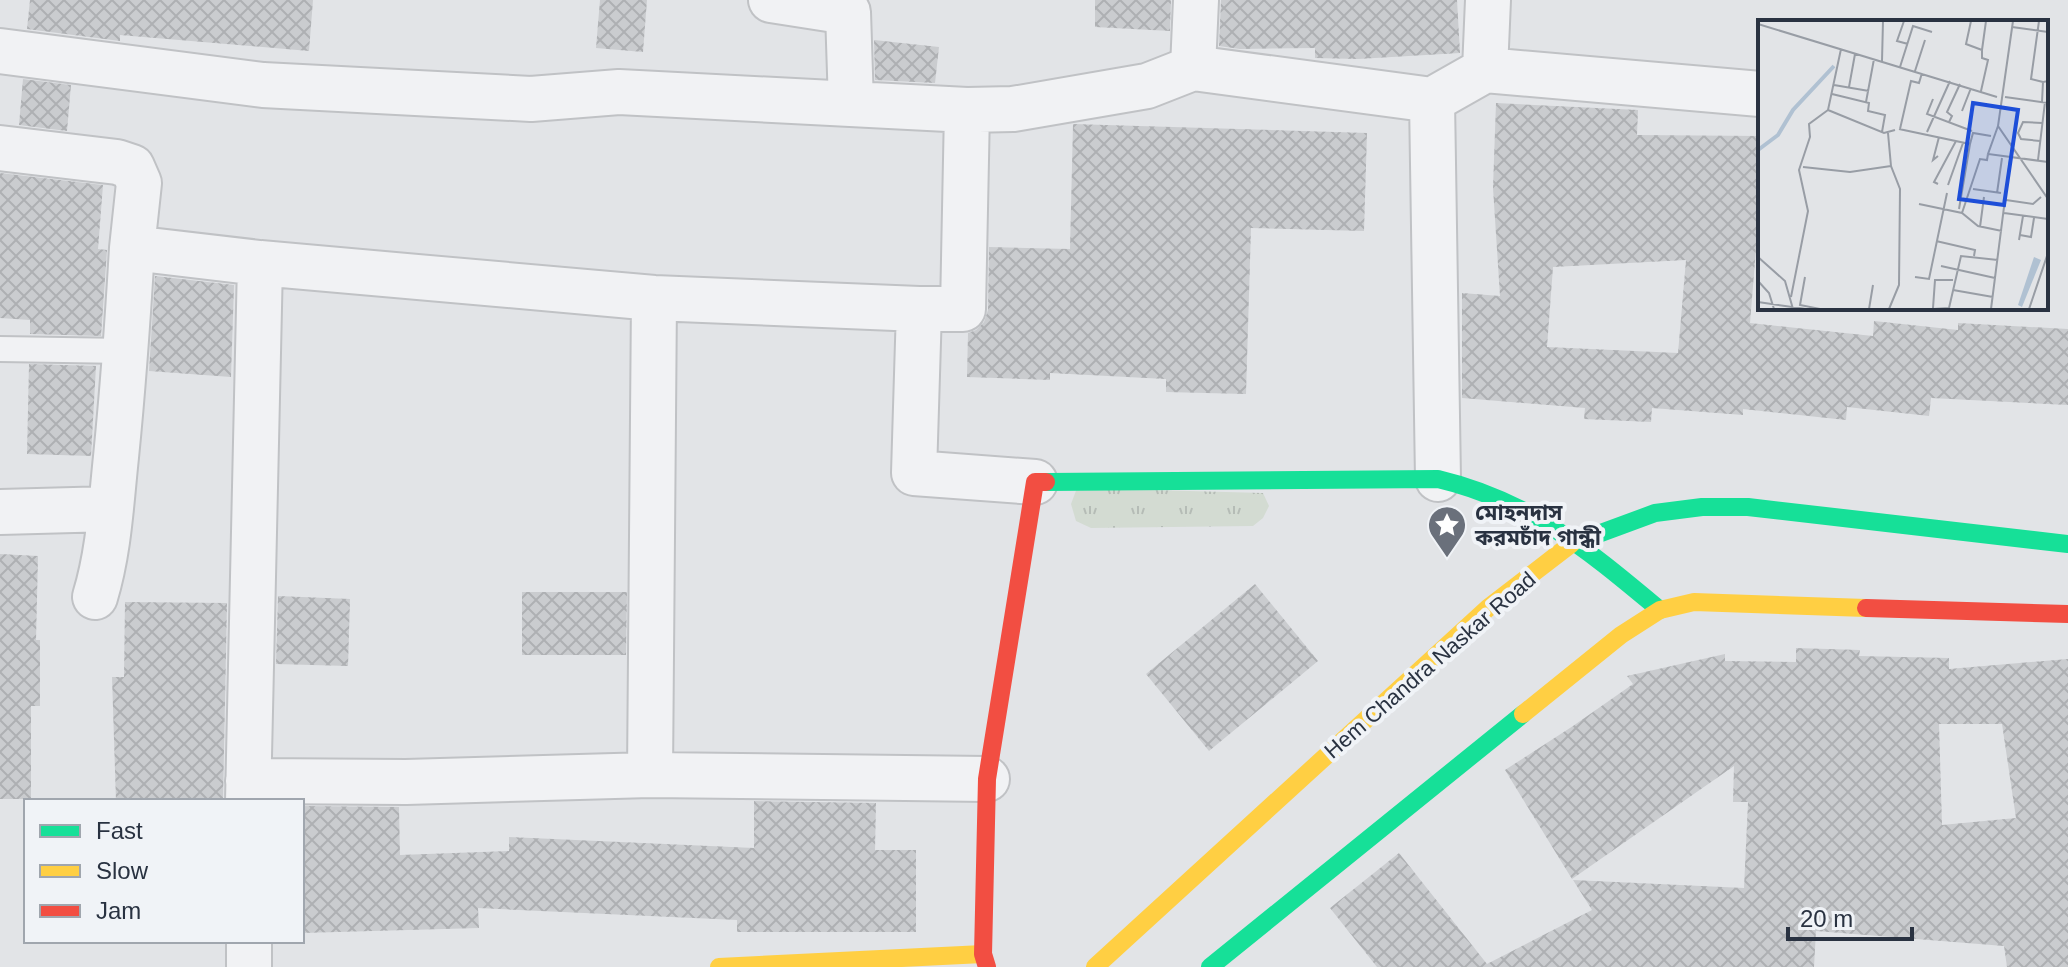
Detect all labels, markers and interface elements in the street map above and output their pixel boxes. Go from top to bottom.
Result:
inset map [1758,20,2048,310]
place label: মোহনদাস করমচাঁদ গান্ধী [1474,500,1602,550]
place icon: মোহনদাস করমচাঁদ গান্ধী [1426,504,1468,559]
street label: Hem Chandra Naskar Road [1319,567,1541,763]
legend [24,799,304,943]
text: Fast [96,817,143,844]
text: Slow [96,857,149,884]
scale bar [1788,891,1912,941]
text: Jam [96,897,141,924]
text: 20 m [1800,905,1853,932]

